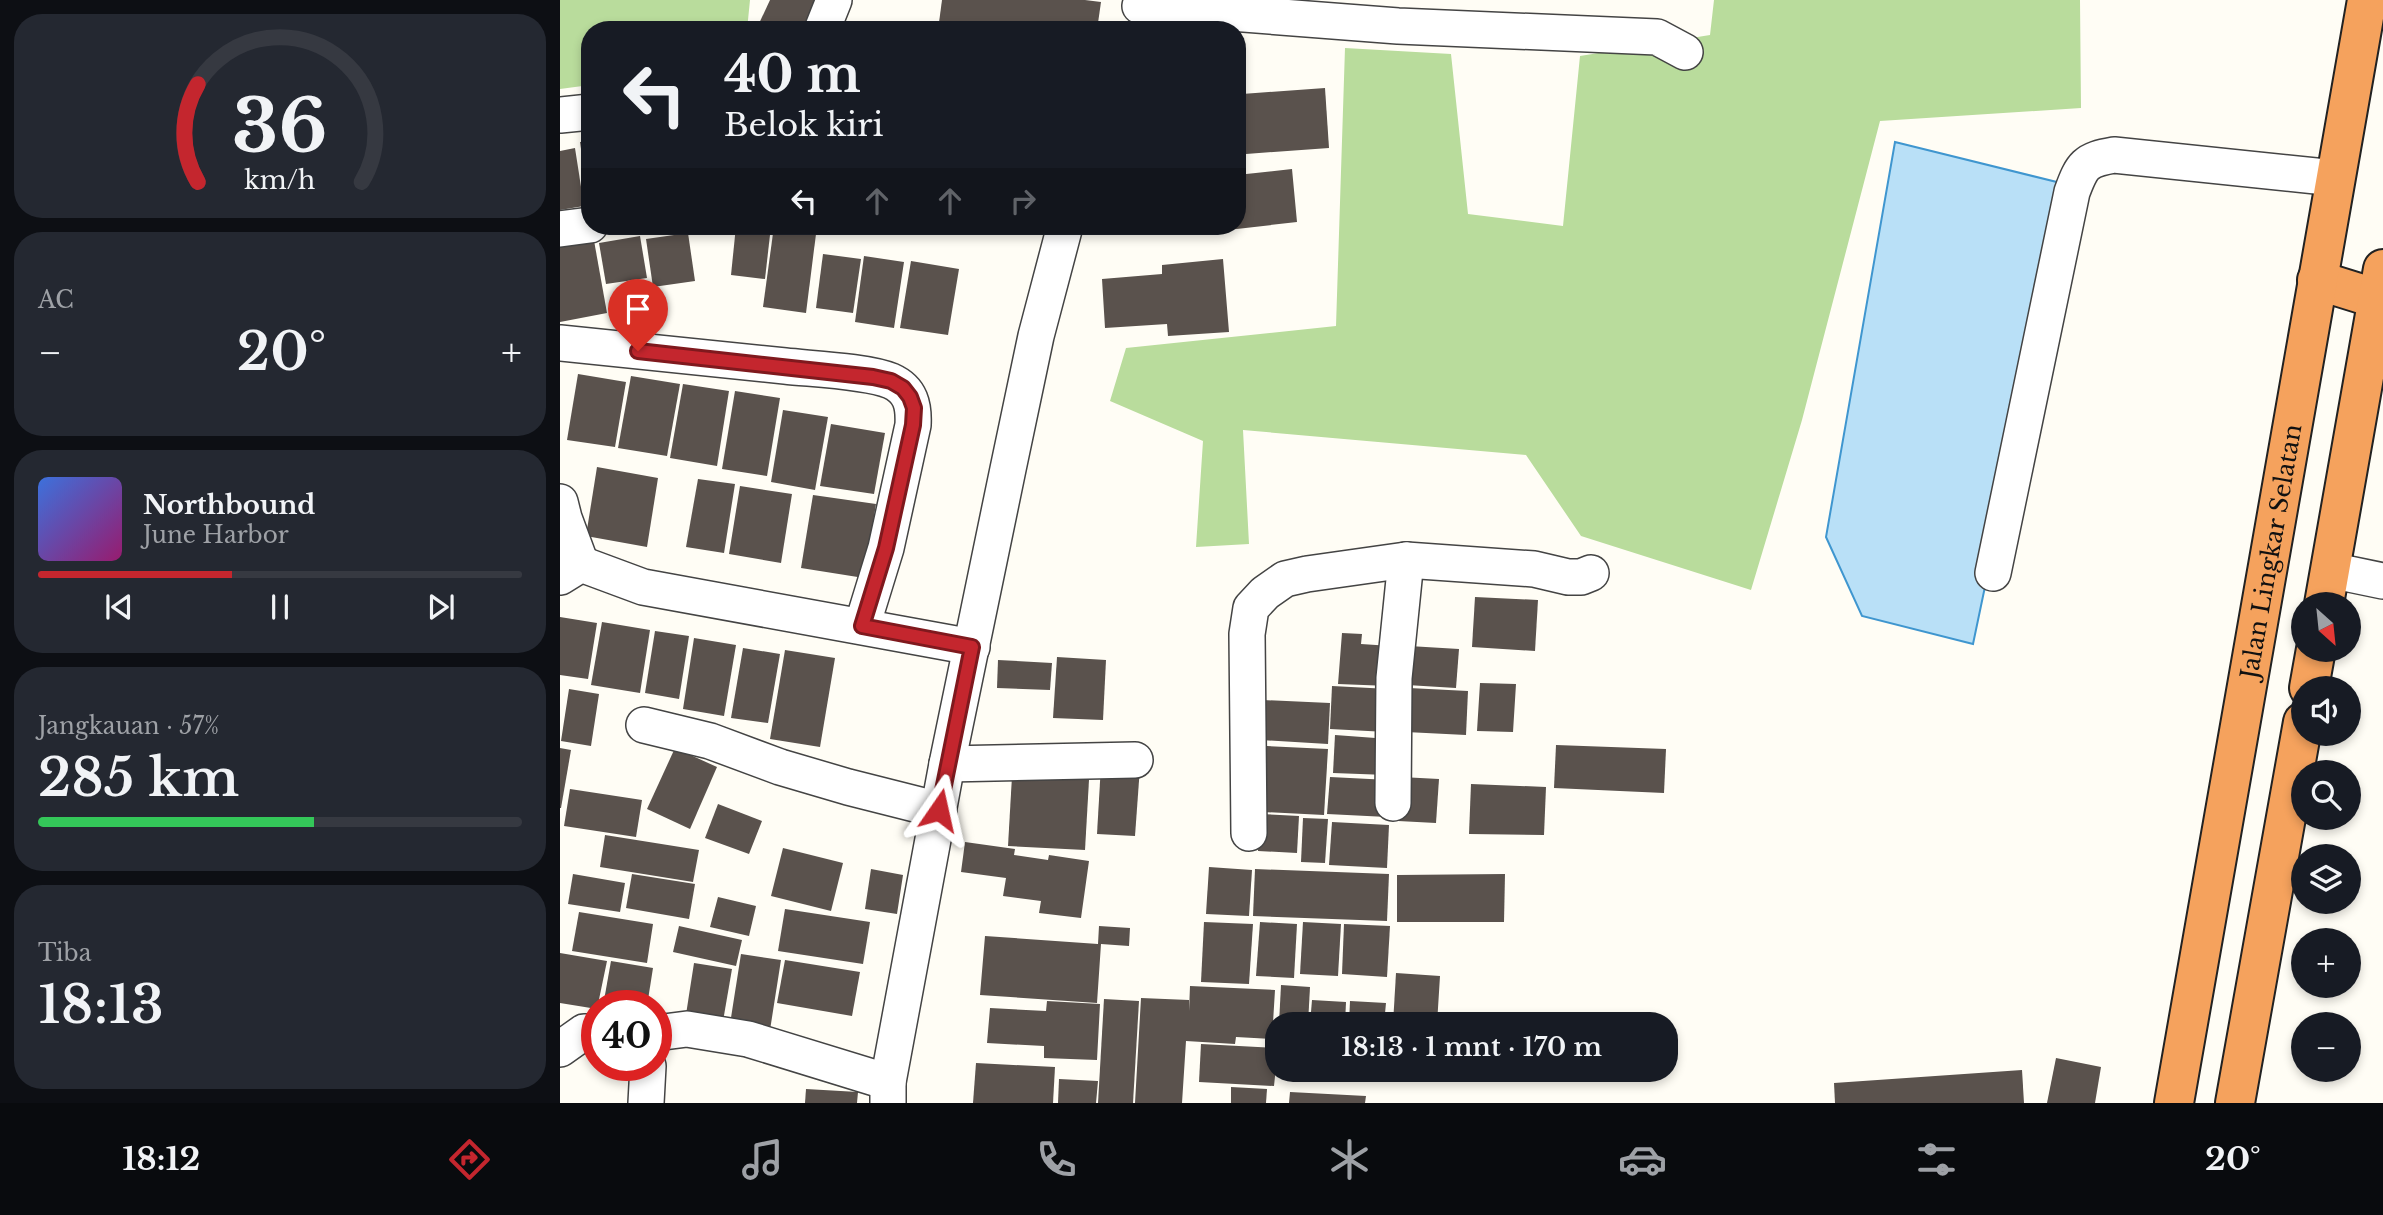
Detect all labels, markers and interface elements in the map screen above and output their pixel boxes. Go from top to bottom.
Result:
text: 40 m [724,44,861,105]
icon: left [609,49,700,140]
text: 36 [232,81,328,172]
text: Belok kiri [724,105,883,145]
text: km/h [245,165,315,196]
icon: left [785,182,823,220]
icon: ahead [858,182,896,220]
icon: ahead [931,182,969,220]
icon: right [1004,182,1042,220]
pin [608,279,668,351]
text: AC [38,286,74,314]
icon: arrive [619,290,657,328]
text: 20° [237,320,326,384]
text: − [38,329,62,376]
text: + [501,329,522,376]
street label: Jalan Lingkar Selatan [2233,422,2307,684]
text: Northbound [143,489,315,521]
text: June Harbor [143,521,289,549]
icon: previous [100,588,138,626]
icon: pause [261,588,299,626]
icon: next [422,588,460,626]
north arrow [2291,592,2361,662]
map controls [2291,592,2361,1082]
button: sound [2291,676,2361,746]
text: Jangkauan · 57% [38,712,219,740]
text: 285 km [38,746,239,810]
button: search [2291,760,2361,830]
position arrow [902,773,976,847]
button: layers [2291,844,2361,914]
button: + [2291,928,2361,998]
text: Tiba [38,939,91,967]
text: 18:13 [38,973,164,1037]
speed limit sign: 40 [581,990,672,1081]
button: − [2291,1012,2361,1082]
text: 18:13 · 1 mnt · 170 m [1341,1031,1602,1063]
icon: directions [445,1135,494,1184]
icon: music [738,1135,787,1184]
icon: phone [1032,1135,1081,1184]
icon: climate [1325,1135,1374,1184]
icon: car [1618,1135,1667,1184]
icon: filters [1912,1135,1961,1184]
text: 18:12 [122,1139,200,1179]
text: 20° [2205,1139,2261,1179]

